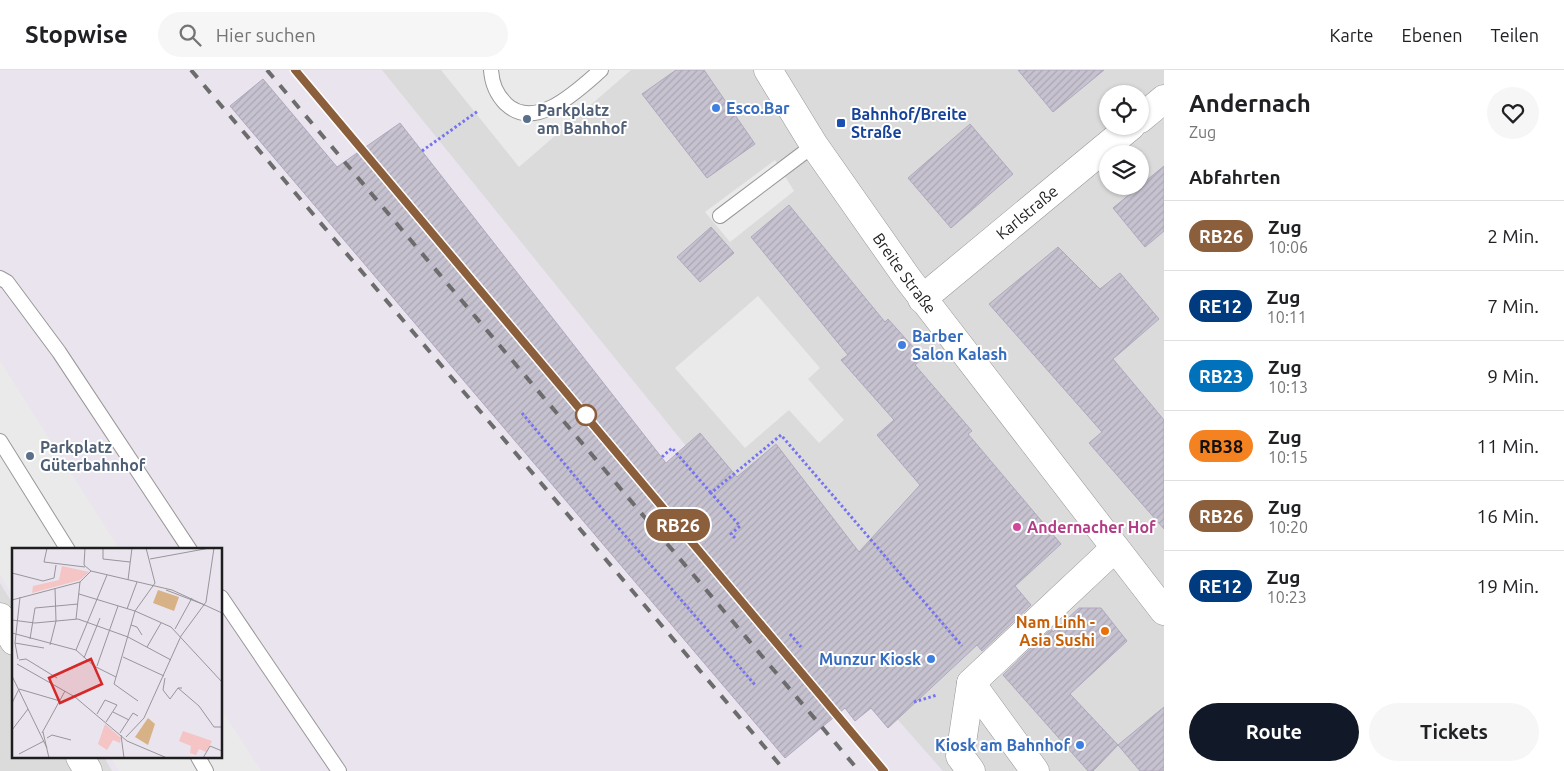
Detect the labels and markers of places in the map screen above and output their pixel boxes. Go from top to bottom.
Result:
place label: Esco.Bar [726,99,790,117]
place label: Parkplatz am Bahnhof [537,101,627,137]
marker: Esco.Bar [710,102,722,114]
place label: Bahnhof/Breite Straße [851,105,967,141]
marker: Parkplatz am Bahnhof [521,113,533,125]
marker: Bahnhof/Breite Straße [835,117,847,129]
place label: Barber Salon Kalash [912,327,1007,363]
marker: Barber Salon Kalash [896,339,908,351]
unlabelled marker [575,404,597,426]
place label: Parkplatz Güterbahnhof [40,438,146,474]
marker: Parkplatz Güterbahnhof [24,450,36,462]
place label: Andernacher Hof [1027,518,1156,536]
marker: Andernacher Hof [1011,521,1023,533]
place label: Nam Linh - Asia Sushi [1016,613,1095,649]
marker: Nam Linh - Asia Sushi [1099,625,1111,637]
place label: Munzur Kiosk [819,650,921,668]
marker: Munzur Kiosk [925,653,937,665]
place label: Kiosk am Bahnhof [935,736,1070,754]
marker: Kiosk am Bahnhof [1074,739,1086,751]

